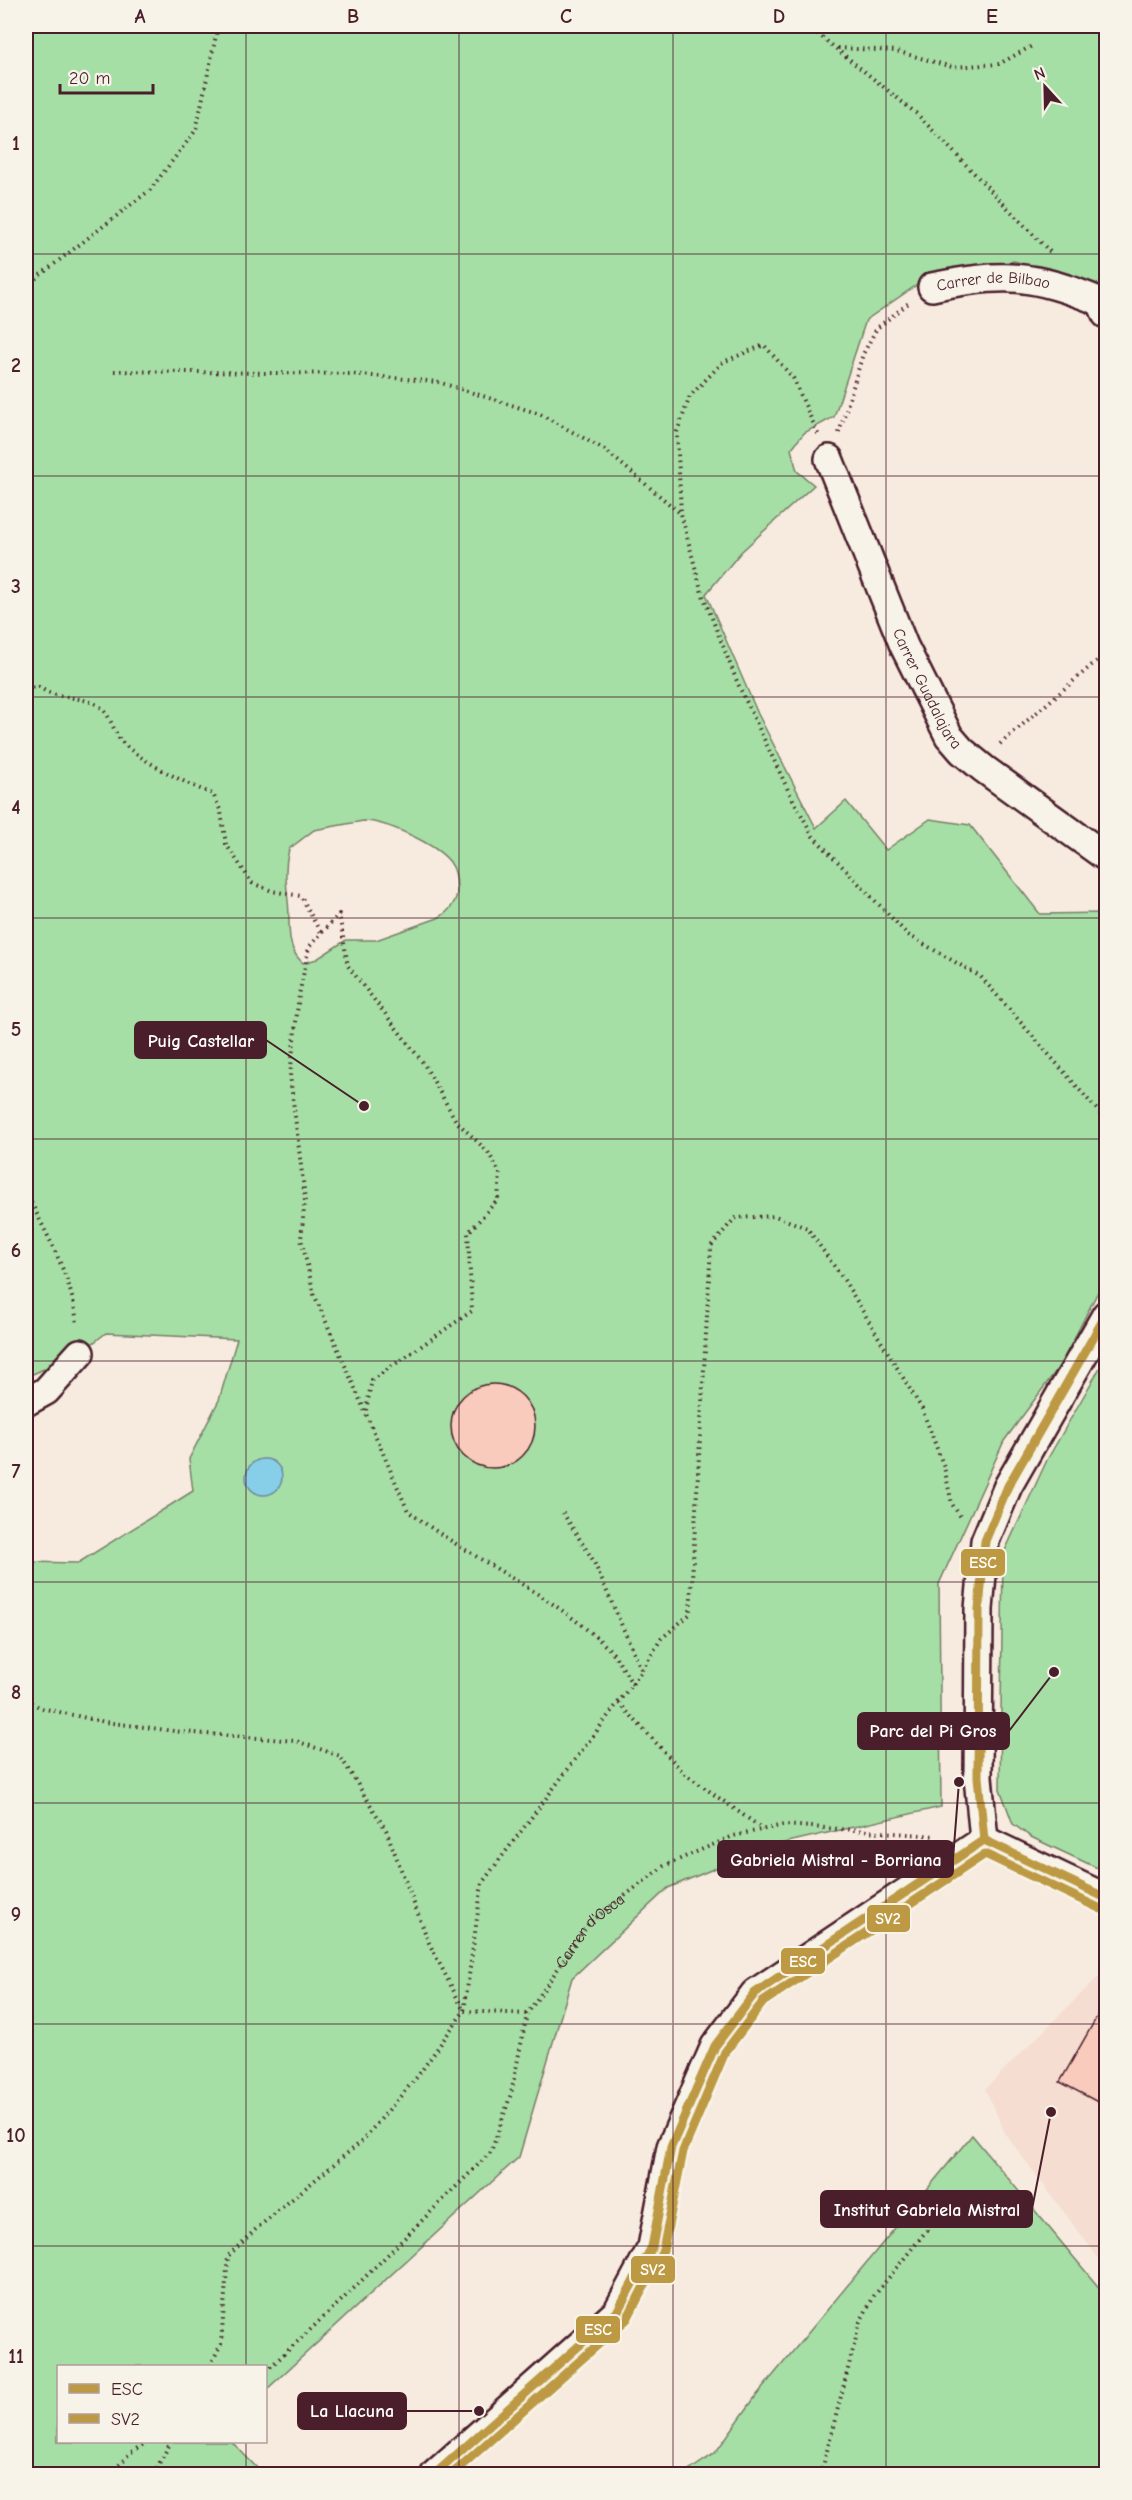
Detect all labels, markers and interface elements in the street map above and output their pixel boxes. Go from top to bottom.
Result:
text: A [134,5,146,28]
text: B [347,5,359,28]
text: C [560,5,572,28]
text: D [773,5,785,28]
text: E [986,5,998,28]
scale bar [60,57,153,95]
north arrow [1015,57,1075,117]
text: N [1032,64,1048,84]
text: 20 m [69,68,110,89]
text: 1 [12,132,20,155]
street label: Carrer de Bilbao [935,269,1052,295]
text: 2 [11,354,21,377]
text: 3 [11,575,21,598]
street label: Carrer Guadalajara [889,626,965,753]
text: 4 [11,796,21,819]
text: 5 [11,1018,21,1041]
callout: Puig Castellar [135,1022,266,1058]
text: Puig Castellar [148,1031,255,1052]
text: 6 [11,1239,21,1262]
text: 7 [12,1460,21,1483]
line badge: ESC [960,1548,1006,1577]
text: ESC [969,1554,997,1572]
text: 8 [11,1681,21,1704]
callout: Parc del Pi Gros [858,1713,1009,1749]
text: Parc del Pi Gros [870,1721,997,1742]
callout: Gabriela Mistral - Borriana [718,1841,953,1877]
text: Gabriela Mistral - Borriana [730,1850,942,1871]
street label: Carrer d'Osca [552,1890,628,1971]
text: 9 [11,1903,21,1926]
line badge: SV2 [866,1904,911,1933]
text: SV2 [875,1910,901,1928]
line badge: ESC [780,1947,826,1975]
text: ESC [789,1953,817,1971]
text: 10 [6,2124,26,2147]
callout: Institut Gabriela Mistral [821,2191,1032,2227]
text: Institut Gabriela Mistral [834,2200,1020,2221]
line badge: SV2 [630,2255,676,2284]
text: SV2 [640,2261,666,2279]
line badge: ESC [575,2315,621,2344]
text: ESC [584,2321,612,2339]
text: 11 [8,2345,24,2368]
legend [57,2365,267,2443]
text: ESC [111,2379,143,2400]
callout: La Llacuna [298,2393,406,2429]
text: La Llacuna [310,2401,394,2422]
text: SV2 [111,2409,140,2430]

